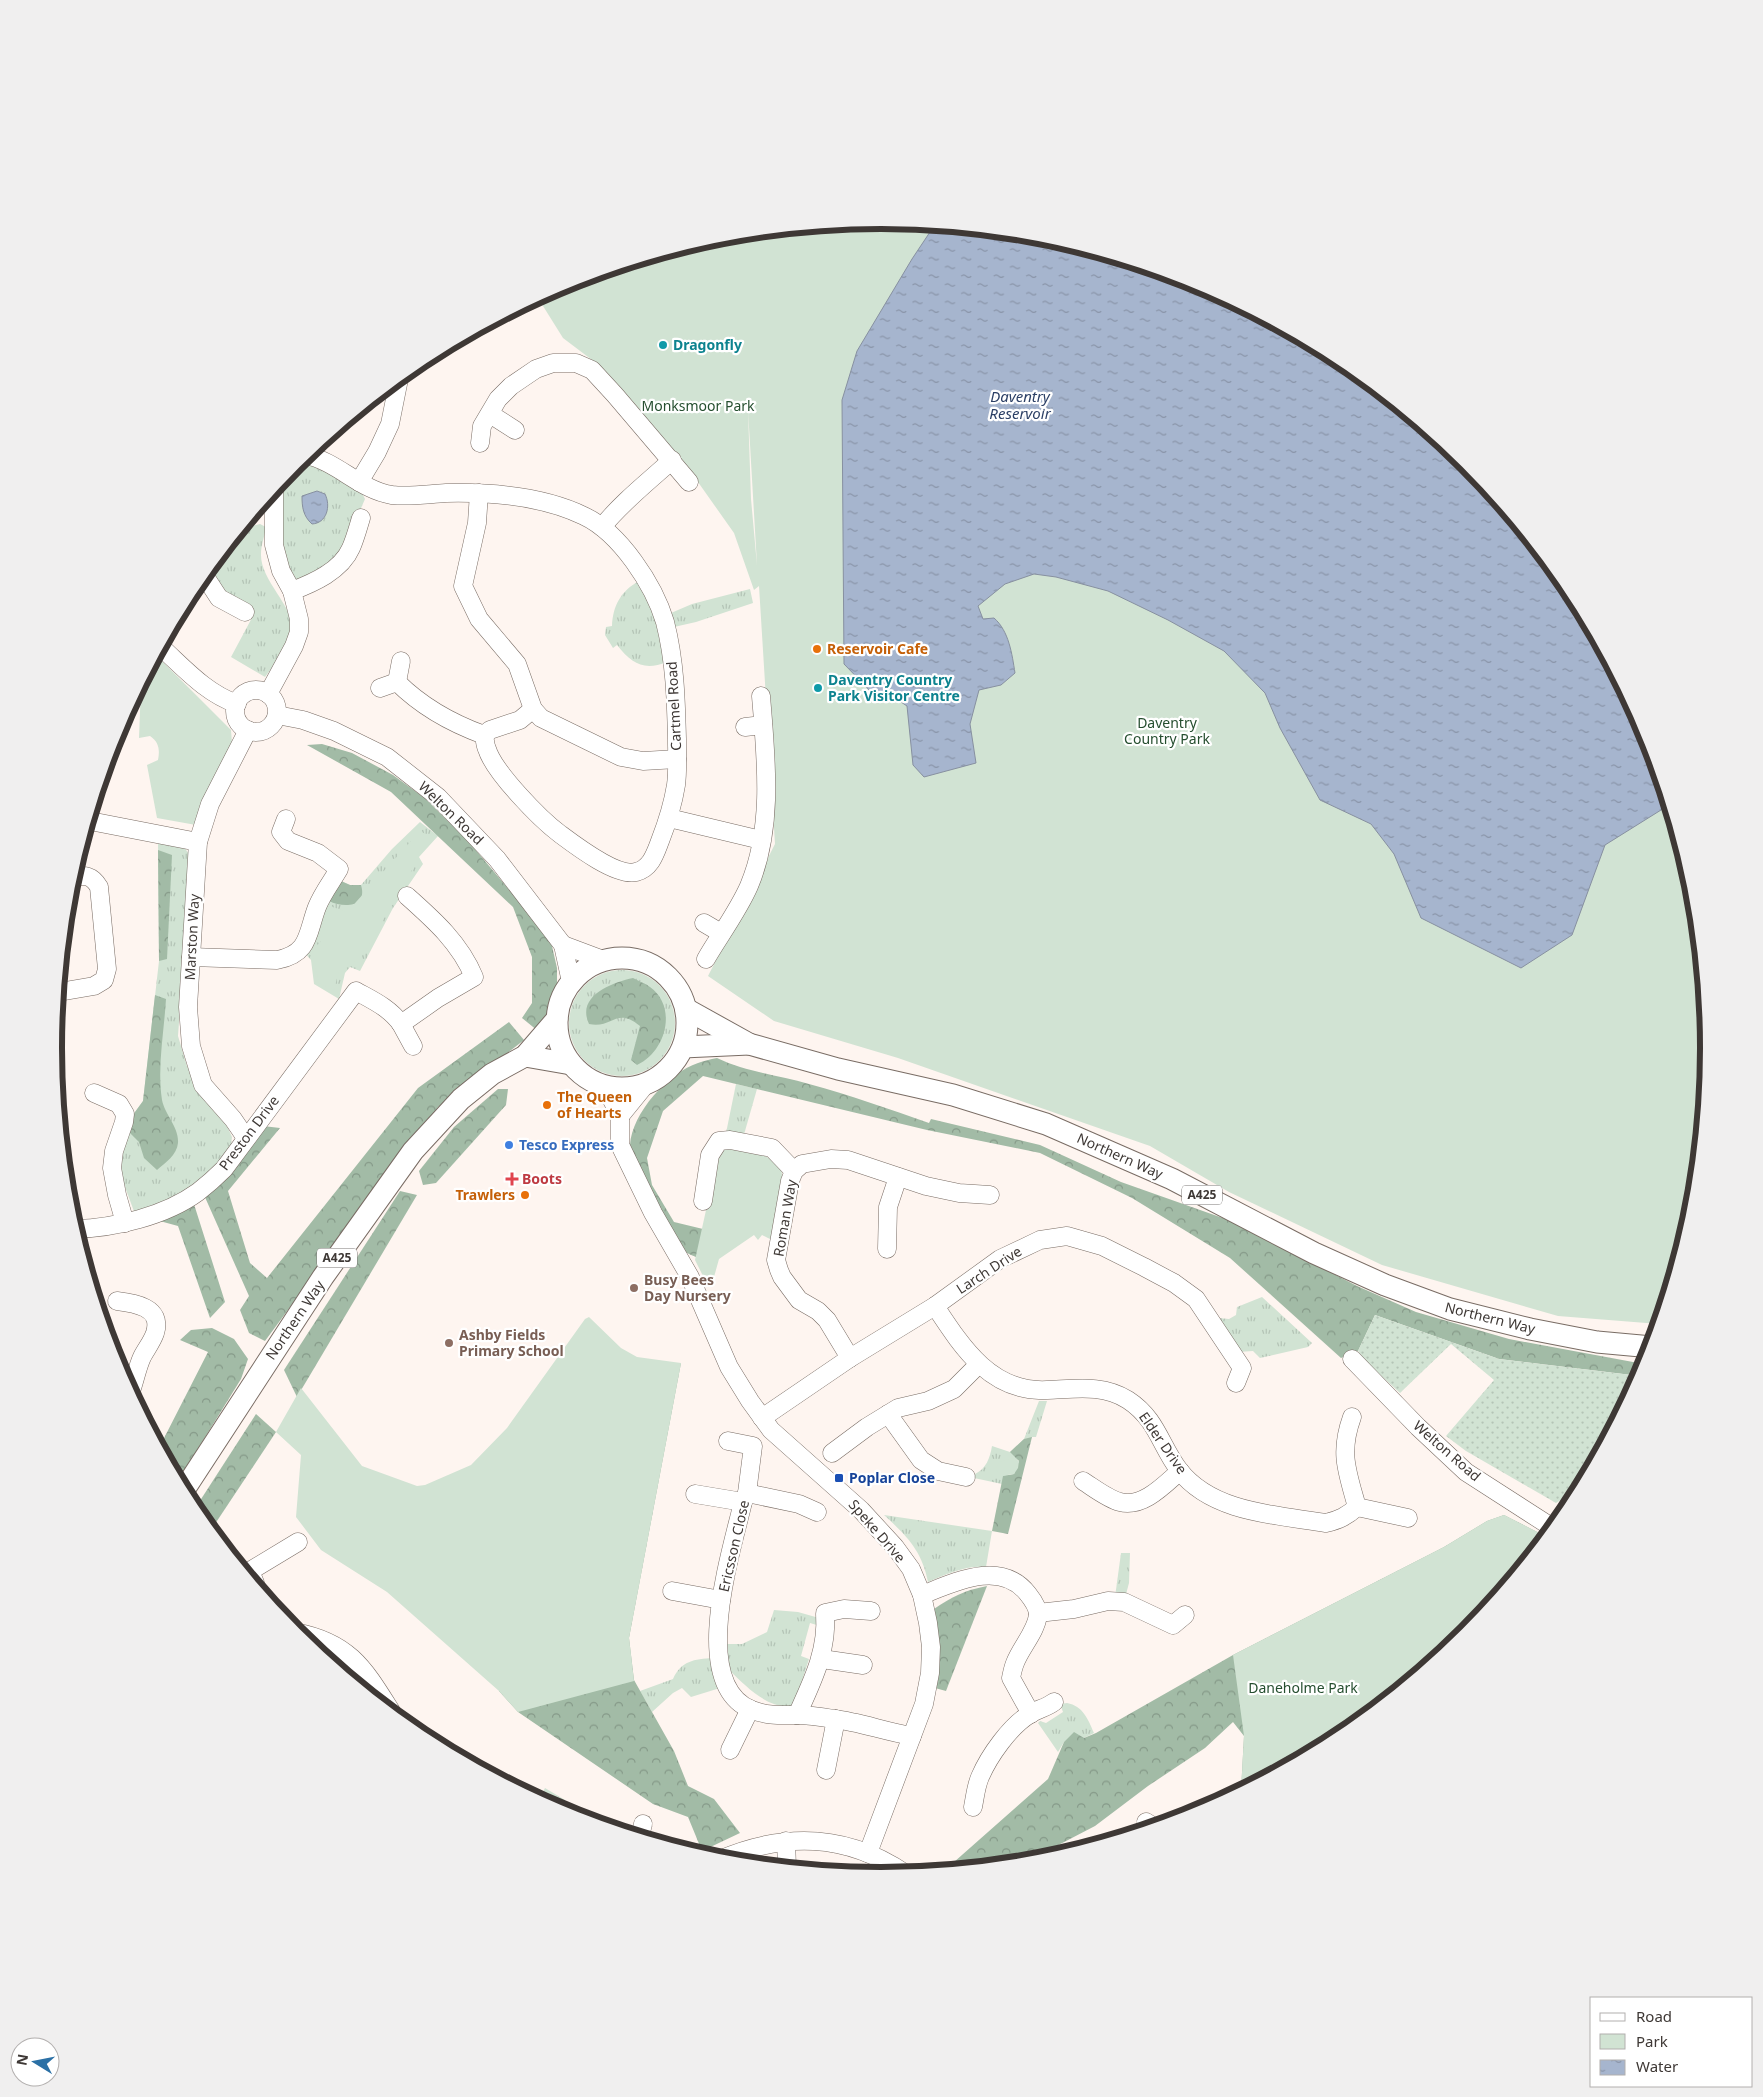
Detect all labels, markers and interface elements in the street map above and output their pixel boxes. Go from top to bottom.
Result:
place label: Dragonfly [673,335,742,354]
marker: Dragonfly [657,339,669,351]
water label: Daventry Reservoir [989,386,1052,423]
park label: Monksmoor Park [641,396,755,415]
place label: Reservoir Cafe [827,639,928,658]
marker: Reservoir Cafe [811,643,823,655]
street label: Cartmel Road [662,661,685,751]
place label: Daventry Country Park Visitor Centre [828,670,960,705]
marker: Daventry Country Park Visitor Centre [812,682,824,694]
park label: Daventry Country Park [1124,713,1210,748]
street label: Welton Road [415,777,488,849]
street label: Marston Way [180,892,203,981]
place label: The Queen of Hearts [557,1087,632,1122]
street label: Preston Drive [214,1091,283,1174]
marker: The Queen of Hearts [541,1099,553,1111]
street label: Northern Way [1074,1128,1167,1183]
place label: Tesco Express [519,1135,614,1154]
marker: Tesco Express [503,1139,515,1151]
place label: Boots [522,1169,562,1188]
marker: Boots [506,1173,518,1185]
street label: Roman Way [768,1177,801,1258]
place label: Trawlers [455,1185,515,1204]
road number: A425 [1182,1186,1222,1204]
marker: Trawlers [519,1189,531,1201]
street label: Larch Drive [952,1241,1025,1298]
road number: A425 [317,1248,357,1268]
place label: Busy Bees Day Nursery [644,1270,731,1305]
street label: Northern Way [261,1275,329,1363]
marker: Busy Bees Day Nursery [628,1282,640,1294]
street label: Northern Way [1443,1297,1538,1338]
place label: Ashby Fields Primary School [459,1325,564,1360]
marker: Ashby Fields Primary School [443,1337,455,1349]
street label: Elder Drive [1135,1408,1192,1478]
street label: Welton Road [1410,1416,1485,1485]
place label: Poplar Close [849,1468,935,1487]
marker: Poplar Close [833,1472,845,1484]
street label: Speke Drive [845,1495,910,1566]
street label: Ericsson Close [714,1498,753,1594]
park label: Daneholme Park [1248,1678,1358,1697]
legend [1590,1997,1753,2087]
text: Road [1636,2006,1672,2026]
text: Park [1636,2031,1668,2051]
north arrow [10,2037,60,2087]
text: N [11,2052,32,2067]
text: Water [1636,2056,1678,2076]

